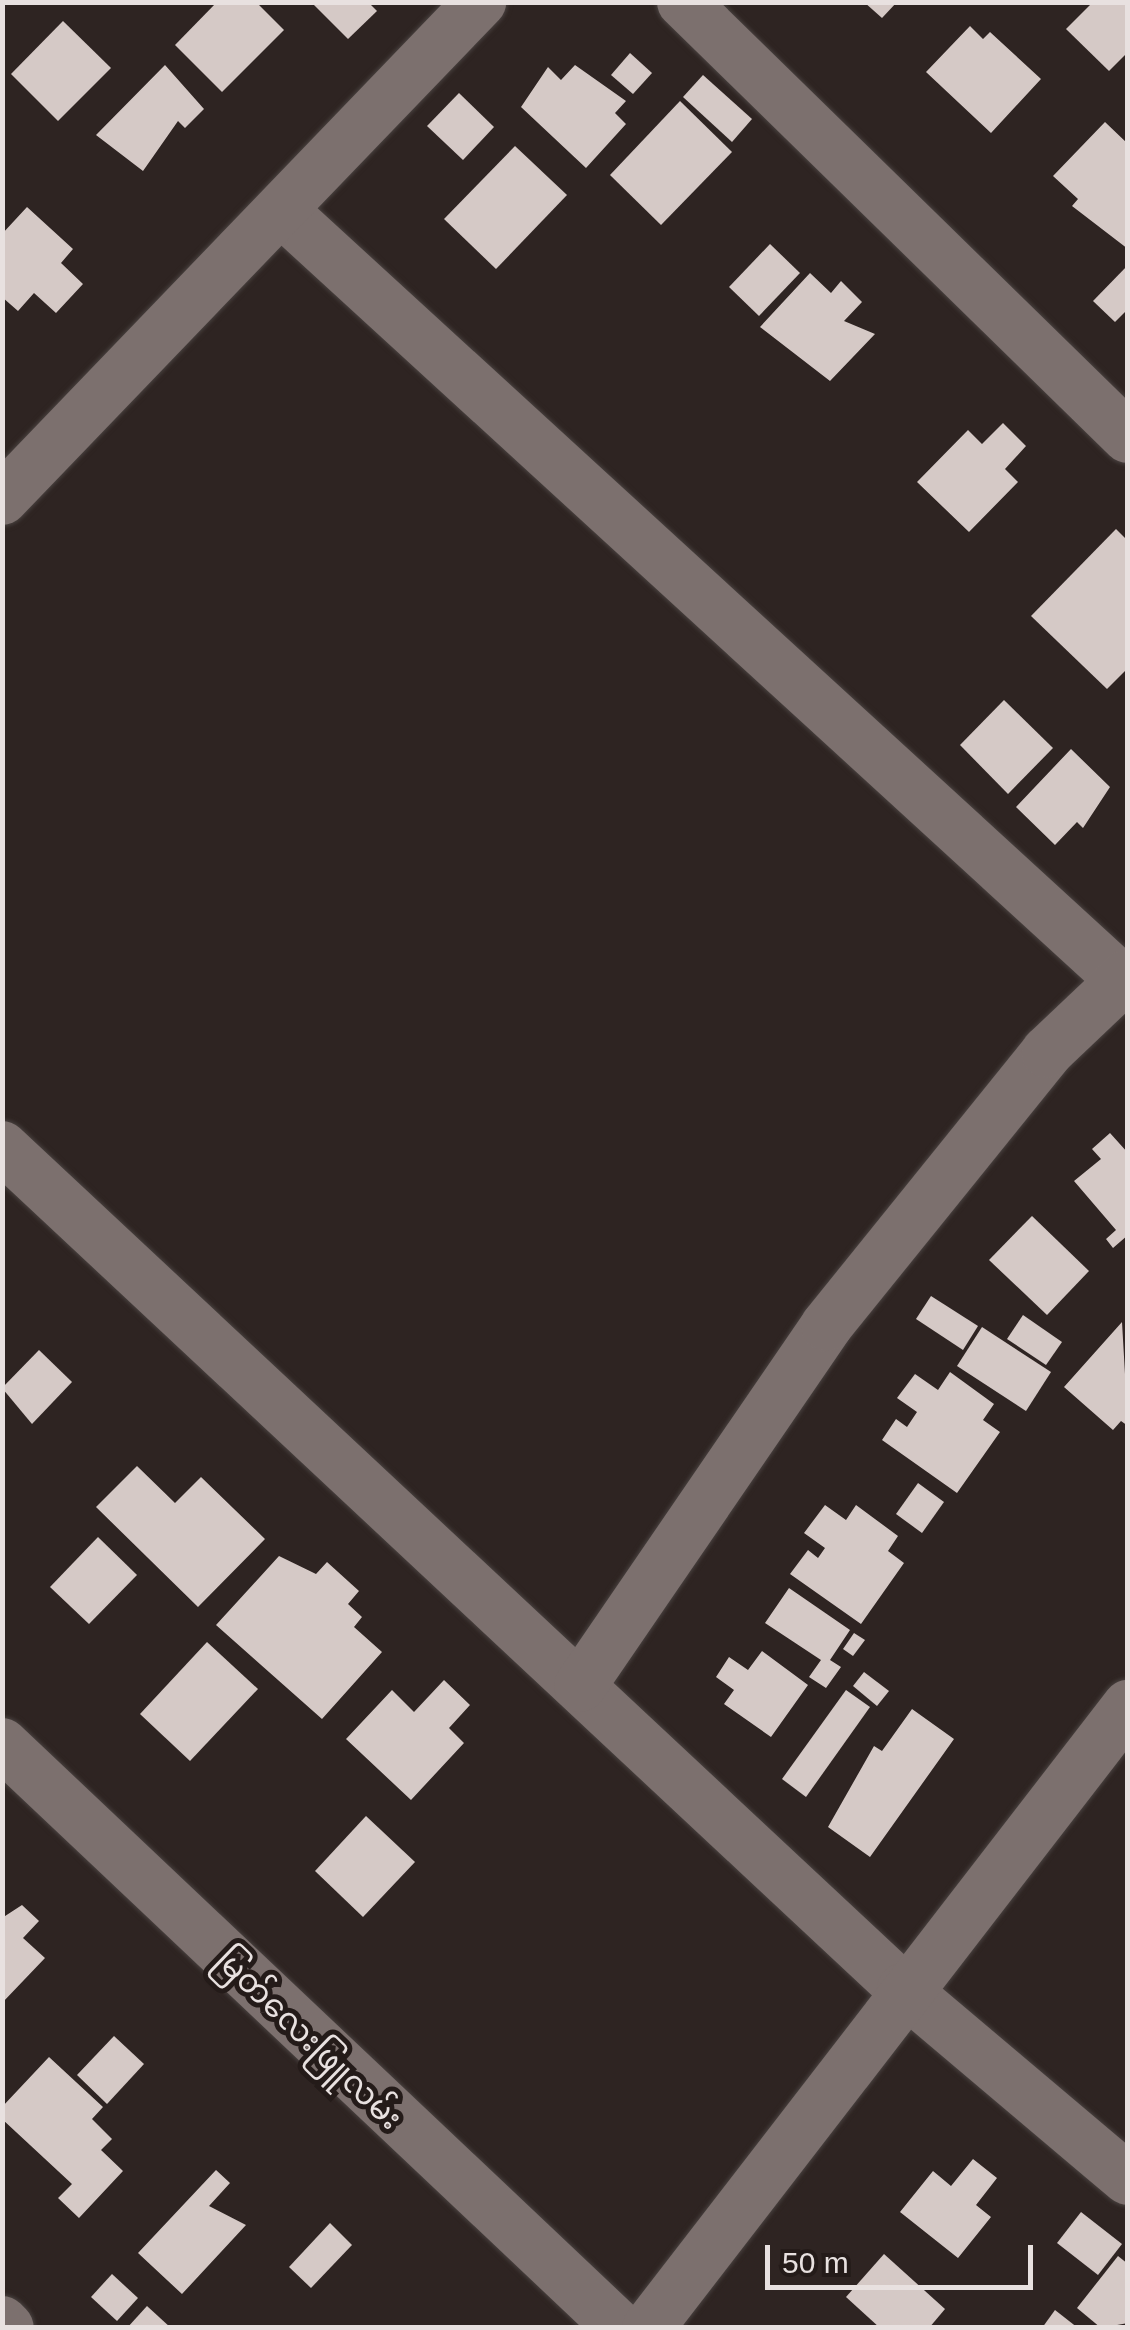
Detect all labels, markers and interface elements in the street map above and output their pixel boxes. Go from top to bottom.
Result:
street label: မြတ်လေးဖြူလမ်း [208,1940,410,2138]
scale bar [770,2225,1038,2287]
text: 50 m [782,2246,849,2279]

